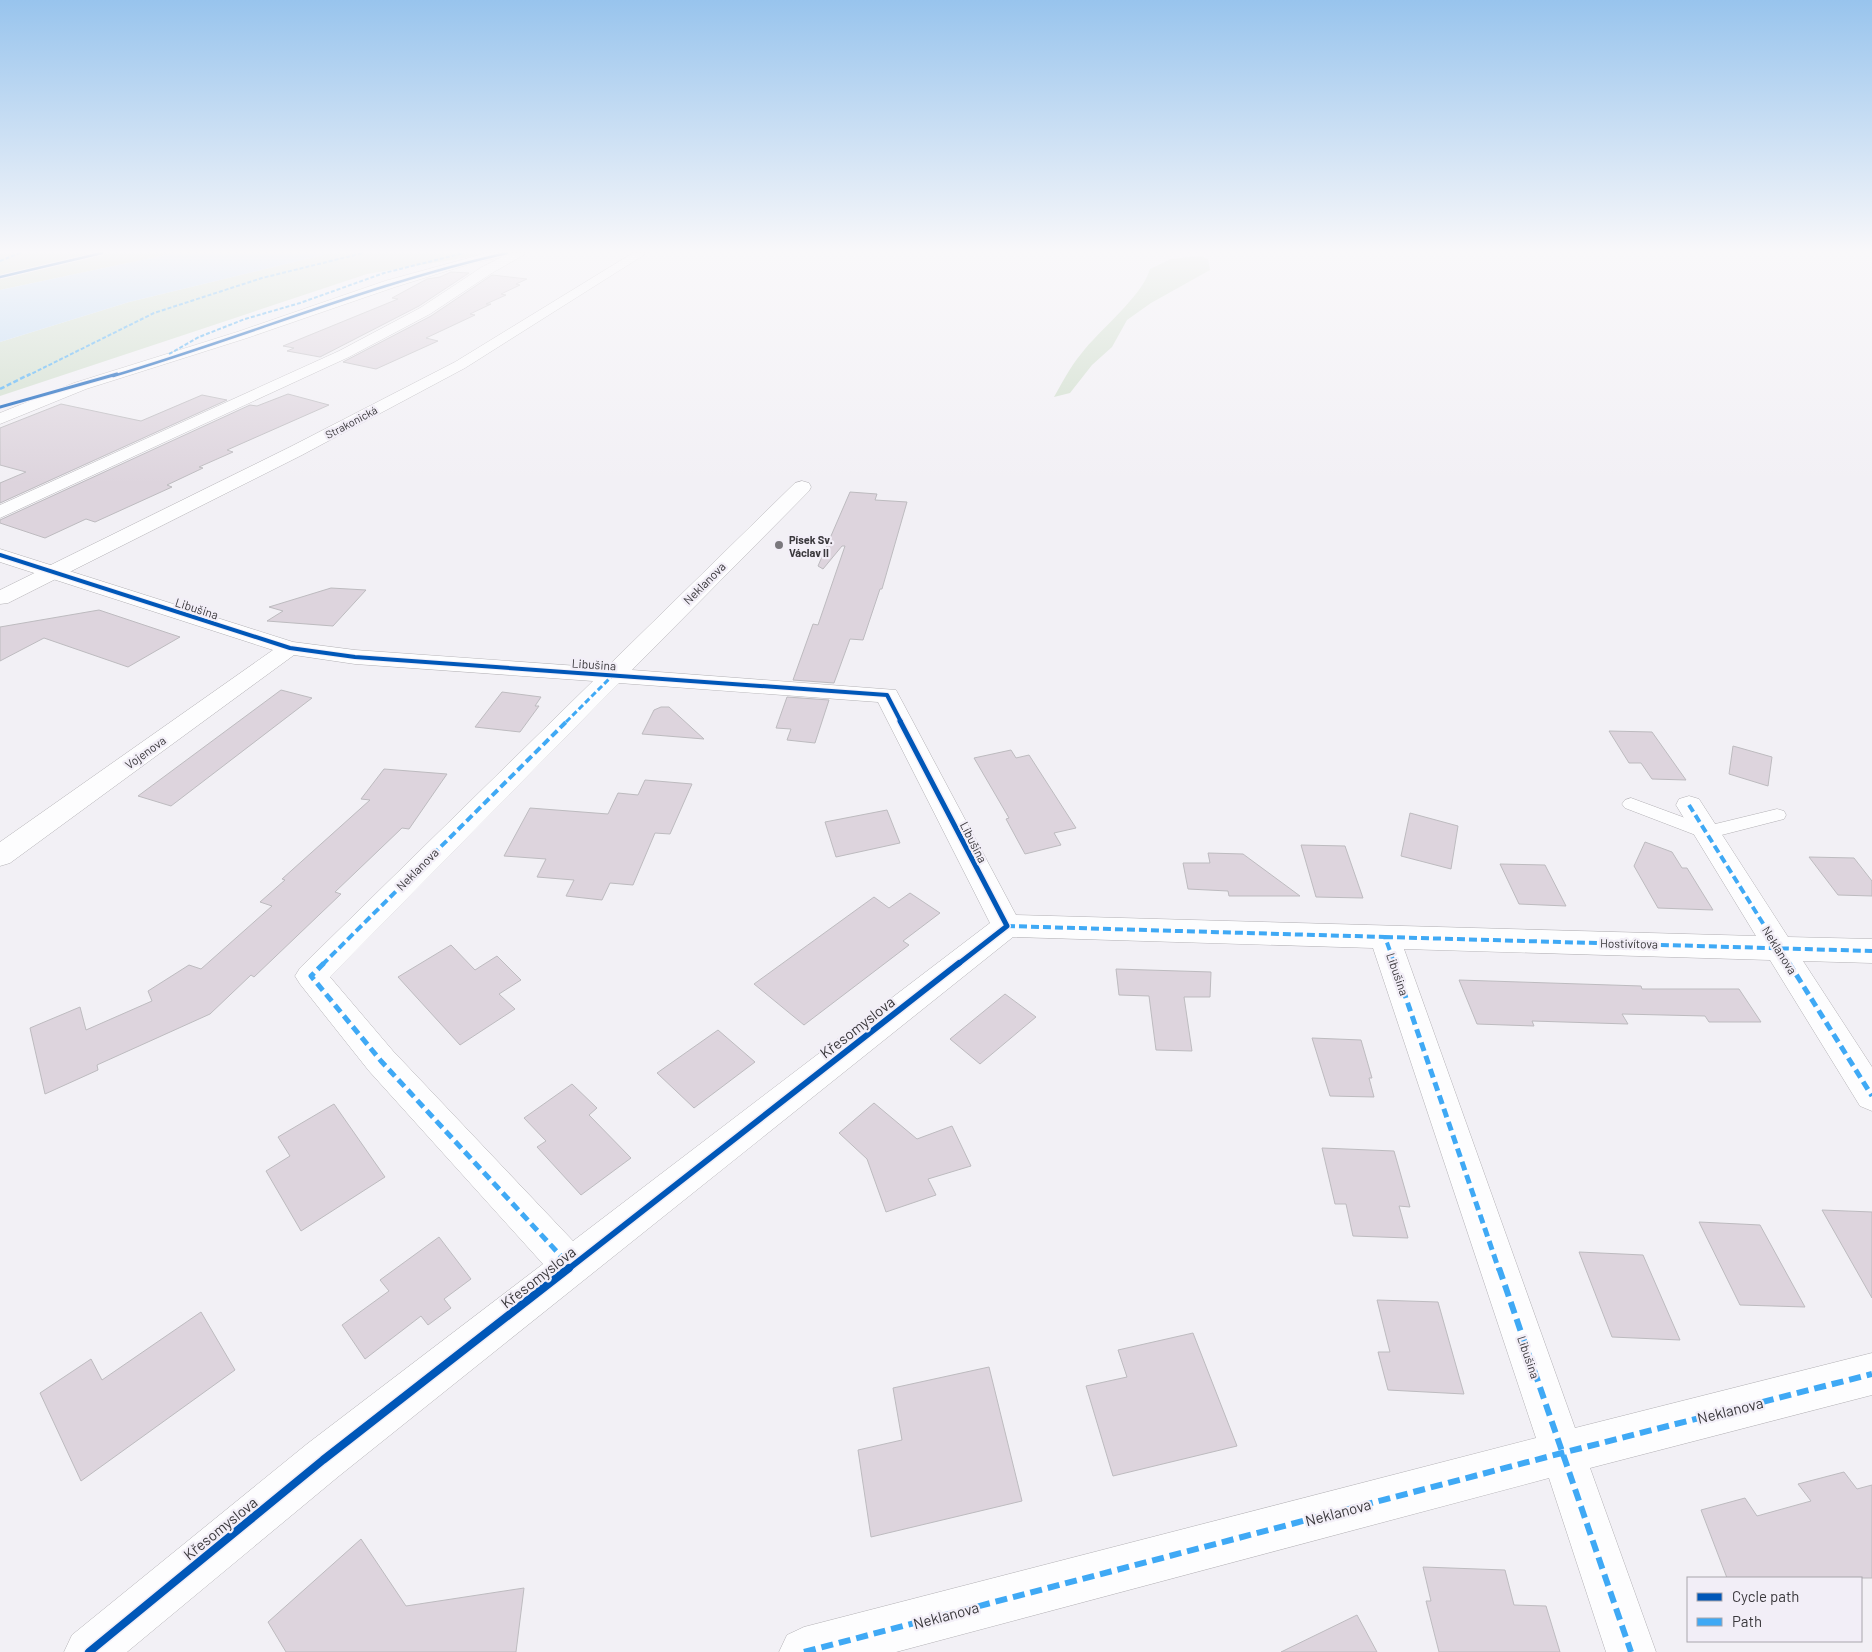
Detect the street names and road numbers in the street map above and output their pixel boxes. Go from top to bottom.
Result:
street label: Strakonická [323,403,379,441]
street label: Neklanova [680,559,728,607]
street label: Libušina [174,594,220,622]
street label: Libušina [571,655,617,673]
street label: Vojenova [122,733,168,771]
street label: Libušina [958,819,990,865]
street label: Neklanova [393,845,441,893]
street label: Neklanova [1760,923,1800,977]
street label: Hostivítova [1600,935,1658,951]
street label: Libušina [1384,951,1412,997]
street label: Křesomyslova [816,992,898,1062]
street label: Křesomyslova [497,1242,579,1312]
street label: Libušina [1515,1334,1543,1380]
street label: Neklanova [1695,1393,1765,1427]
street label: Křesomyslova [179,1493,261,1563]
street label: Neklanova [1303,1495,1373,1529]
street label: Neklanova [911,1598,981,1632]

